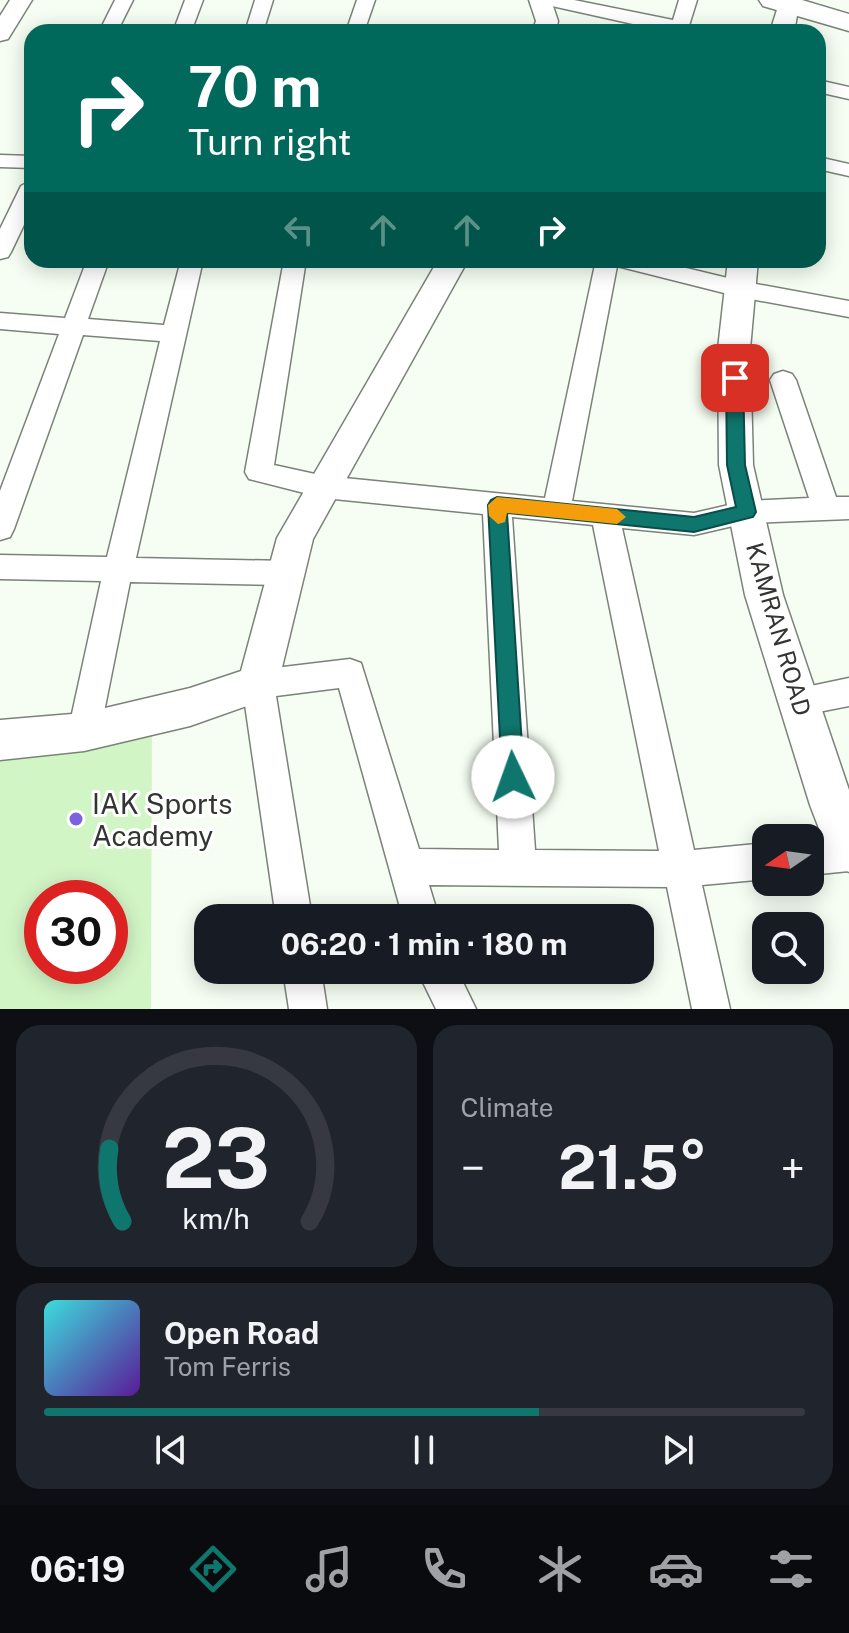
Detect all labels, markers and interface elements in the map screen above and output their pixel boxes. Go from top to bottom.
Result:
text: 70 m [188,54,321,120]
icon: right [56,56,160,160]
text: Turn right [188,121,351,163]
icon: left [277,208,321,252]
icon: ahead [361,208,405,252]
icon: ahead [445,208,489,252]
icon: right [529,208,573,252]
pin [701,344,769,412]
icon: arrive [713,356,757,400]
street label: KAMRAN ROAD [741,539,817,719]
position arrow [471,735,555,819]
place label: IAK Sports Academy [92,787,233,852]
marker: IAK Sports Academy [67,810,85,828]
north arrow [752,824,824,896]
map controls [752,824,824,984]
speed limit sign: 30 [24,880,128,984]
button: search [752,912,824,984]
text: 06:20 · 1 min · 180 m [281,926,567,962]
text: Climate [461,1092,554,1123]
text: 23 [162,1109,270,1207]
text: 21.5° [558,1132,707,1203]
text: − [461,1142,485,1194]
text: + [781,1142,805,1194]
text: km/h [183,1202,250,1235]
text: Open Road [164,1315,319,1351]
text: Tom Ferris [164,1351,291,1382]
icon: previous [149,1428,193,1472]
icon: pause [402,1428,446,1472]
icon: next [656,1428,700,1472]
icon: directions [185,1541,241,1597]
icon: music [301,1541,357,1597]
icon: phone [416,1541,472,1597]
icon: climate [532,1541,588,1597]
icon: car [648,1541,704,1597]
icon: filters [763,1541,819,1597]
text: 06:19 [30,1548,126,1590]

